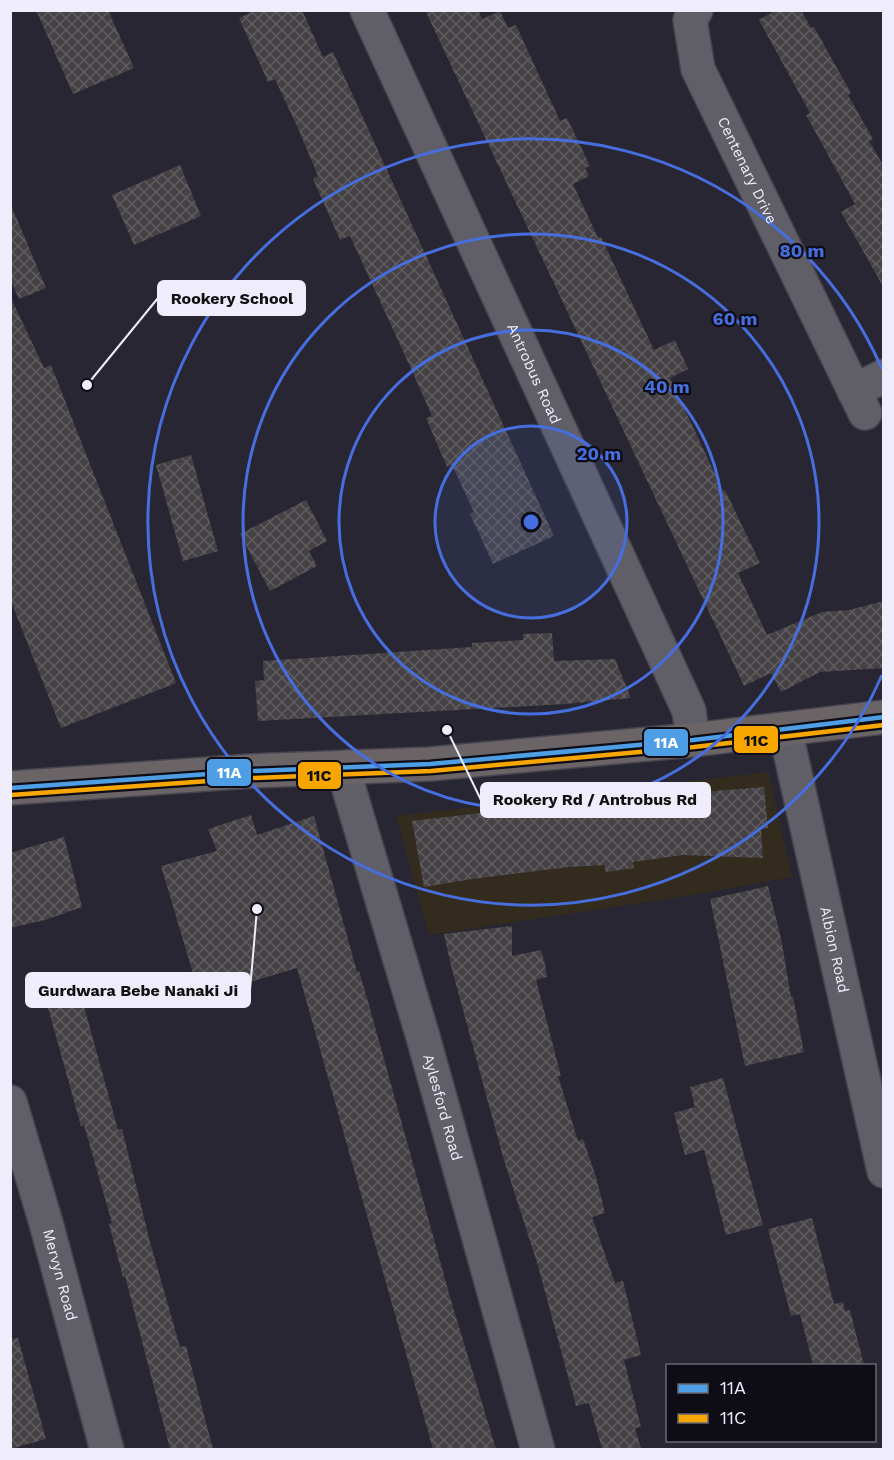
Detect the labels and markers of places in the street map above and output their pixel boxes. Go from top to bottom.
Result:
callout: Rookery School [158,281,305,315]
centre of rings [521,512,541,532]
callout: Rookery Rd / Antrobus Rd [481,783,710,817]
callout: Gurdwara Bebe Nanaki Ji [26,973,250,1007]

